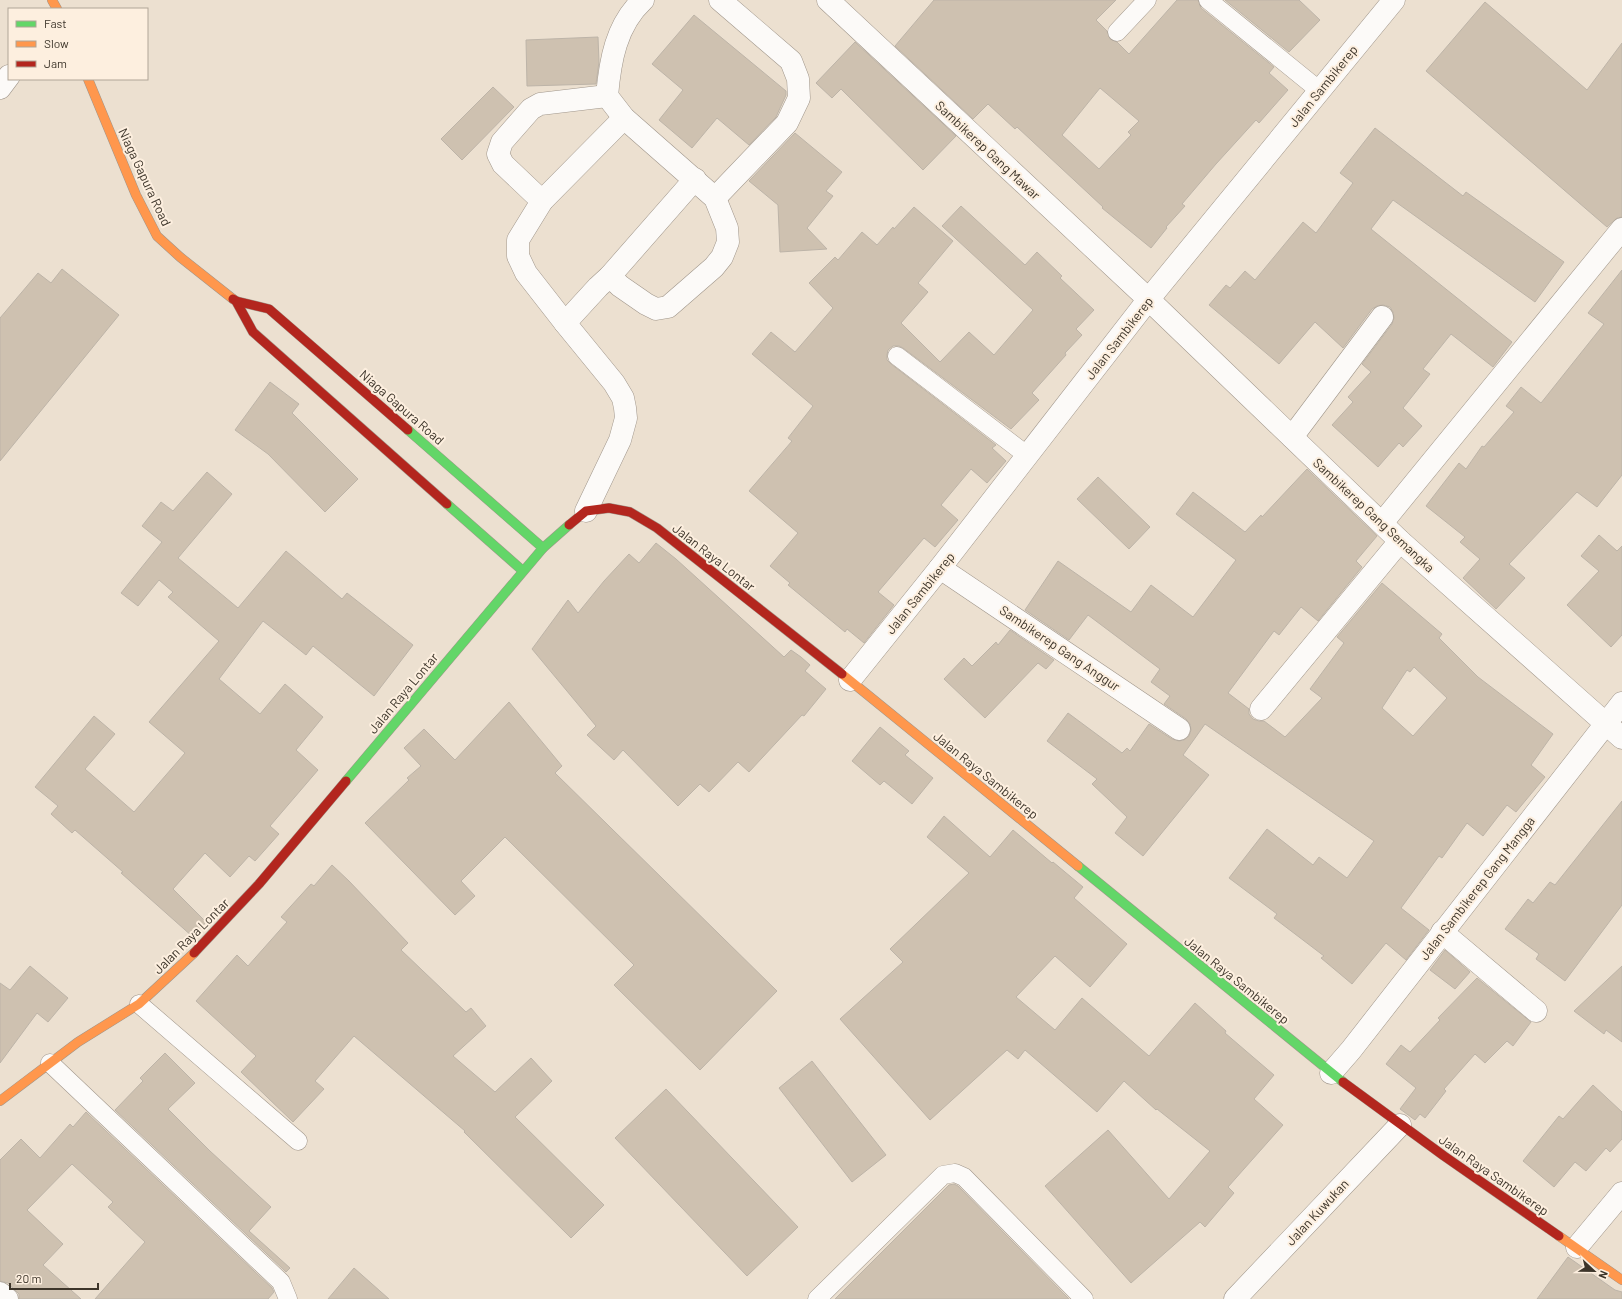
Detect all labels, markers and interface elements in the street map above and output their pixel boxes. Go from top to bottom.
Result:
legend [8,8,148,80]
text: Fast [44,16,67,30]
text: Slow [44,36,69,50]
street label: Jalan Sambikerep [1285,42,1361,130]
text: Jam [44,56,67,70]
street label: Sambikerep Gang Mawar [932,97,1044,203]
street label: Niaga Gapura Road [115,125,175,229]
street label: Jalan Sambikerep [1082,293,1156,383]
street label: Niaga Gapura Road [357,366,447,448]
street label: Sambikerep Gang Semangka [1310,455,1438,575]
street label: Jalan Raya Lontar [669,520,759,594]
street label: Jalan Sambikerep [882,549,958,637]
street label: Sambikerep Gang Anggur [997,602,1123,694]
street label: Jalan Raya Lontar [365,649,442,737]
street label: Jalan Raya Sambikerep [930,728,1042,822]
street label: Jalan Sambikerep Gang Mangga [1416,813,1538,963]
street label: Jalan Raya Lontar [150,895,232,977]
street label: Jalan Raya Sambikerep [1181,933,1293,1027]
street label: Jalan Raya Sambikerep [1436,1131,1552,1219]
street label: Jalan Kuwukan [1282,1176,1352,1248]
north arrow [1574,1251,1614,1291]
scale bar [10,1265,98,1291]
text: N [1596,1269,1611,1281]
text: 20 m [16,1271,42,1285]

